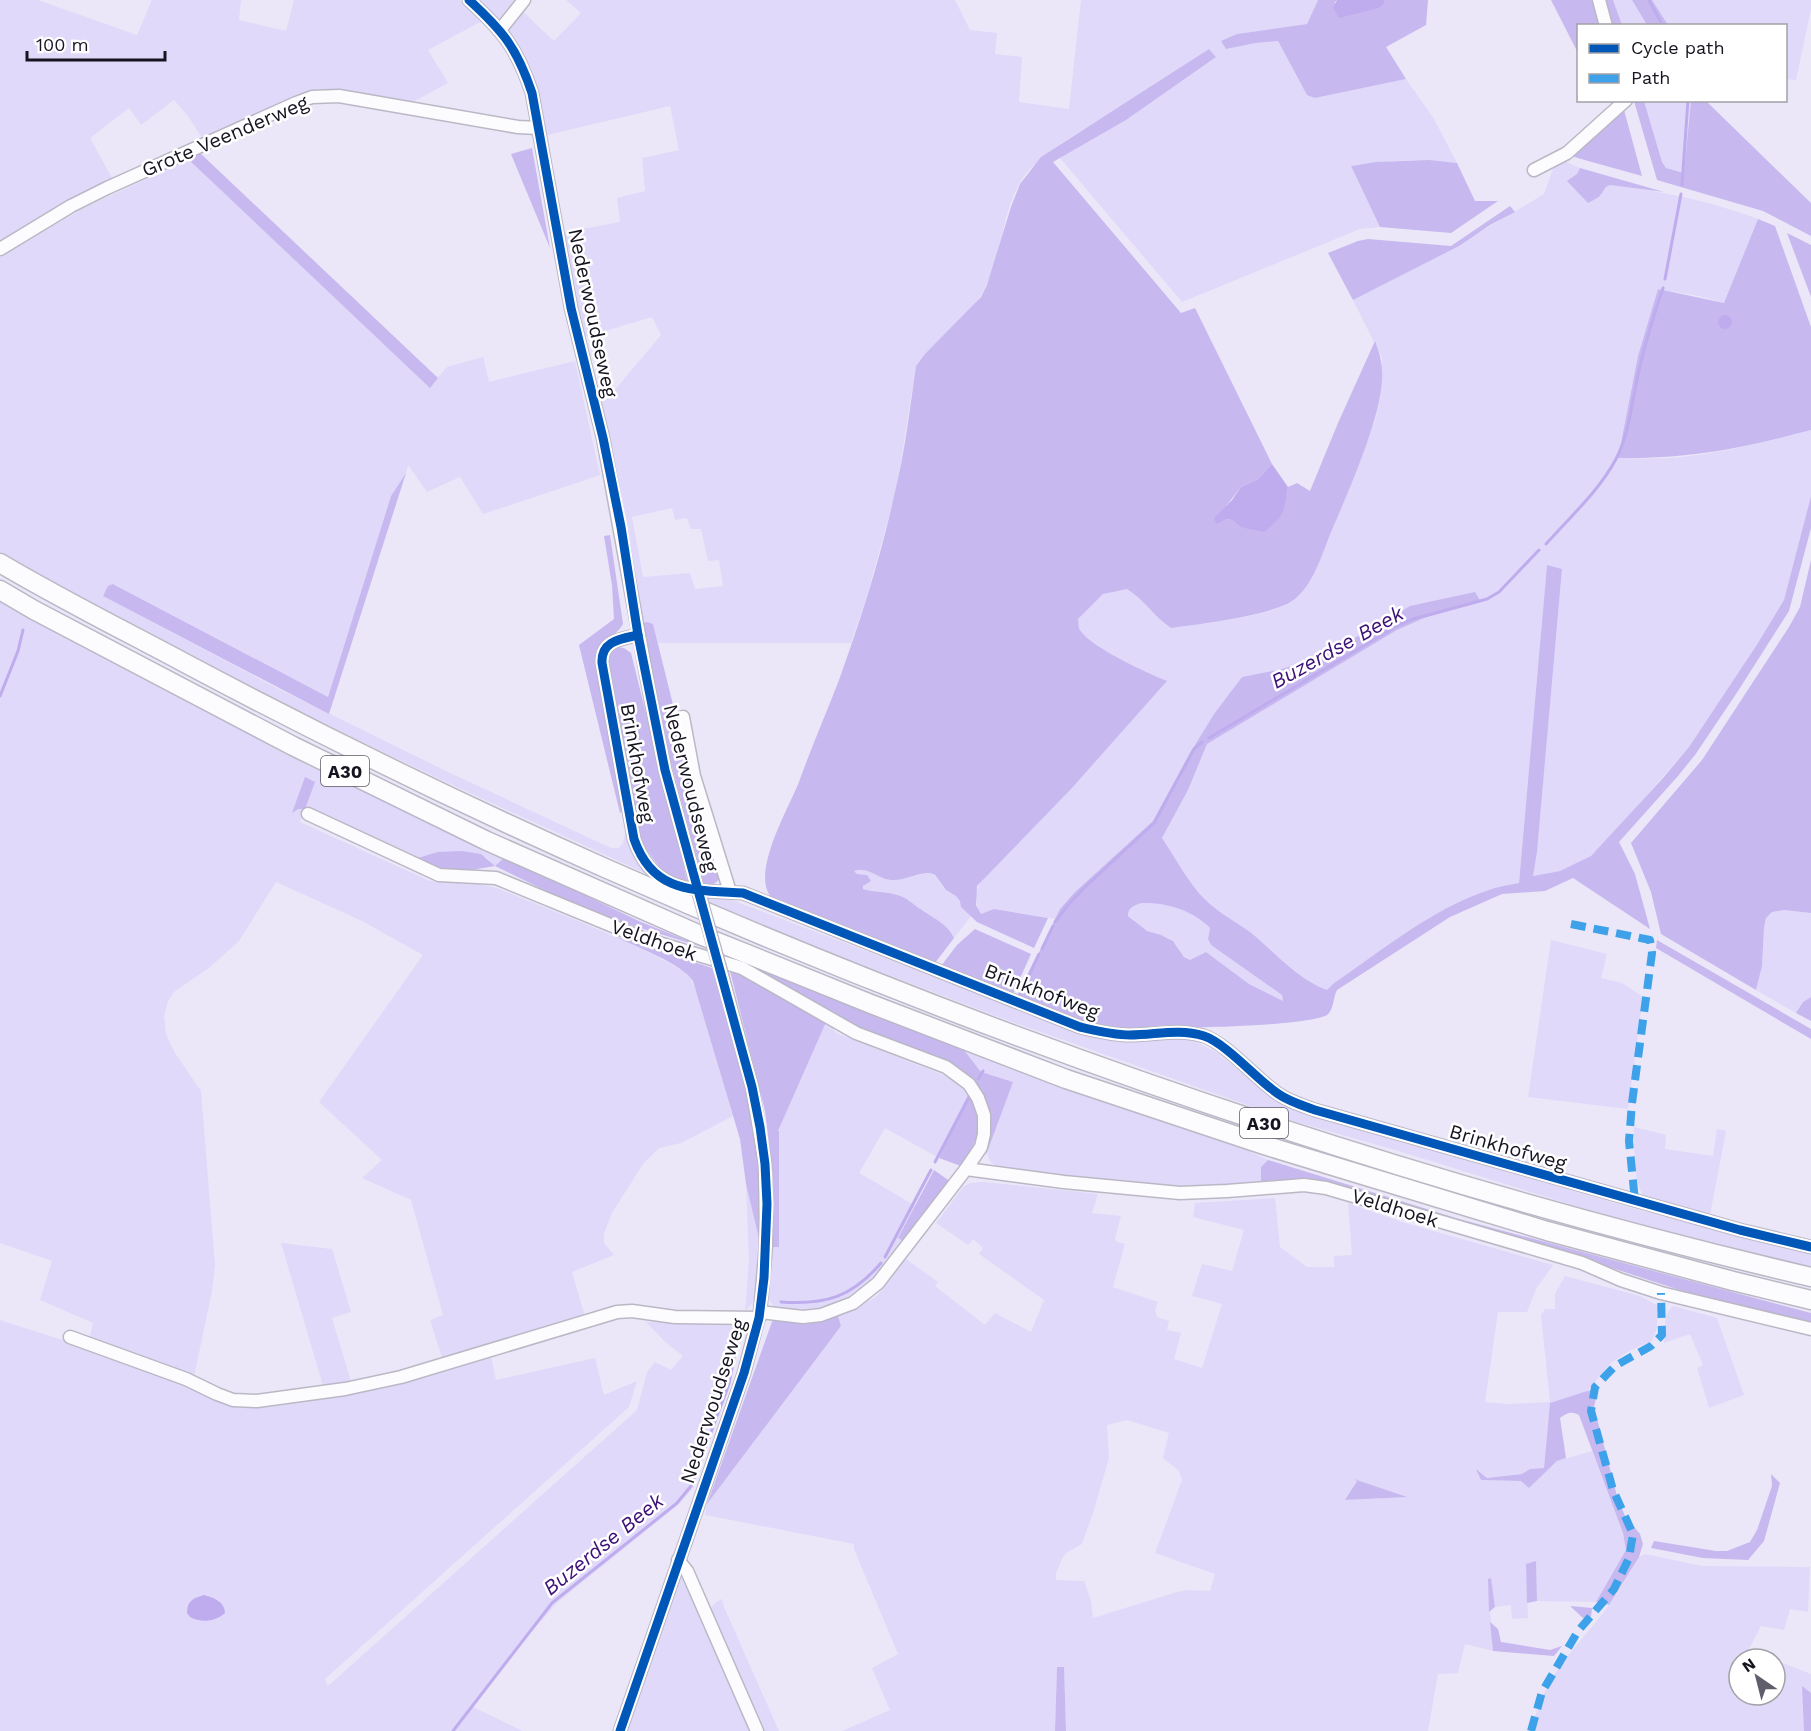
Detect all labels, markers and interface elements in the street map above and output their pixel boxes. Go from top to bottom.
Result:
scale bar [27,24,165,62]
legend [1577,24,1787,102]
text: 100 m [36,34,89,55]
text: Cycle path [1631,37,1725,58]
text: Path [1631,67,1671,88]
street label: Grote Veenderweg [138,90,312,182]
street label: Nederwoudseweg [563,226,623,400]
water label: Buzerdse Beek [1266,600,1408,694]
street label: Brinkhofweg [616,701,660,825]
street label: Nederwoudseweg [659,702,724,875]
road number: A30 [321,756,369,786]
street label: Veldhoek [608,914,700,966]
street label: Brinkhofweg [981,958,1103,1024]
road number: A30 [1240,1108,1288,1138]
street label: Brinkhofweg [1447,1119,1570,1175]
street label: Veldhoek [1349,1183,1441,1233]
street label: Nederwoudseweg [675,1315,751,1486]
water label: Buzerdse Beek [538,1487,669,1600]
north arrow [1727,1647,1787,1707]
text: N [1738,1654,1759,1676]

